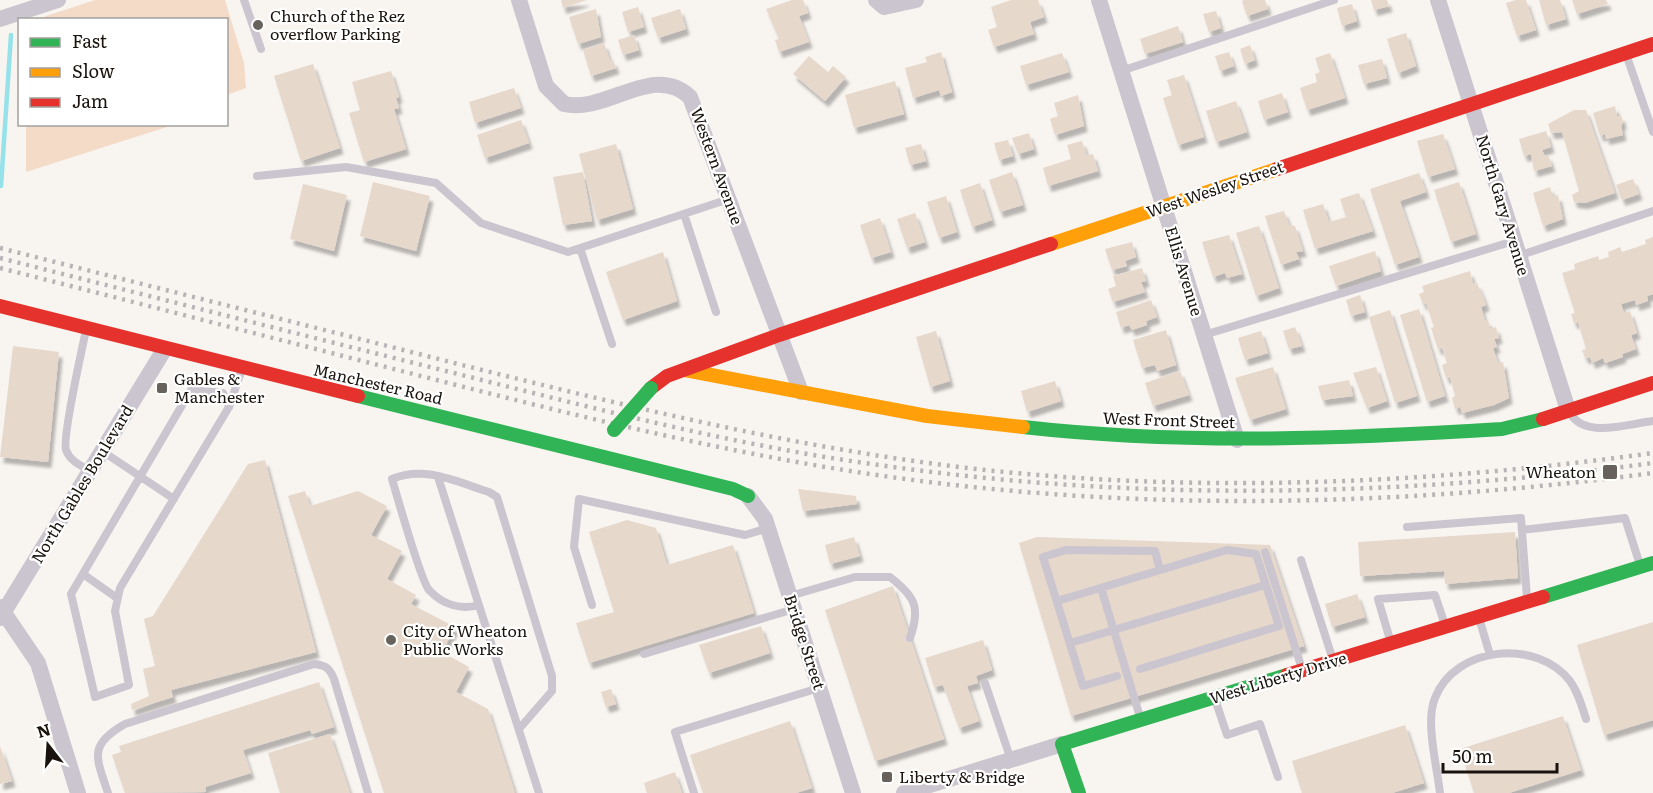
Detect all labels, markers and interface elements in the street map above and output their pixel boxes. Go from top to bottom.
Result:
place label: Church of the Rez overflow Parking [270,3,405,45]
legend [18,18,228,126]
marker: Church of the Rez overflow Parking [251,18,265,32]
text: Fast [72,27,108,54]
text: Slow [72,57,115,84]
text: Jam [72,87,108,114]
street label: Western Avenue [686,104,750,228]
street label: North Gary Avenue [1471,131,1537,278]
street label: West Wesley Street [1143,153,1287,223]
street label: Ellis Avenue [1160,223,1210,319]
street label: Manchester Road [311,356,446,410]
place label: Gables & Manchester [174,366,265,408]
marker: Gables & Manchester [155,381,169,395]
street label: North Gables Boulevard [24,400,138,567]
street label: West Front Street [1102,405,1236,433]
place label: Wheaton [1525,459,1596,483]
marker: Wheaton [1601,463,1619,481]
street label: Bridge Street [779,591,833,693]
place label: City of Wheaton Public Works [403,618,528,660]
marker: City of Wheaton Public Works [384,633,398,647]
street label: West Liberty Drive [1206,645,1349,709]
north arrow [18,715,78,775]
text: N [33,716,53,743]
scale bar [1443,736,1557,774]
text: 50 m [1452,742,1493,769]
place label: Liberty & Bridge [899,764,1025,788]
marker: Liberty & Bridge [880,770,894,784]

